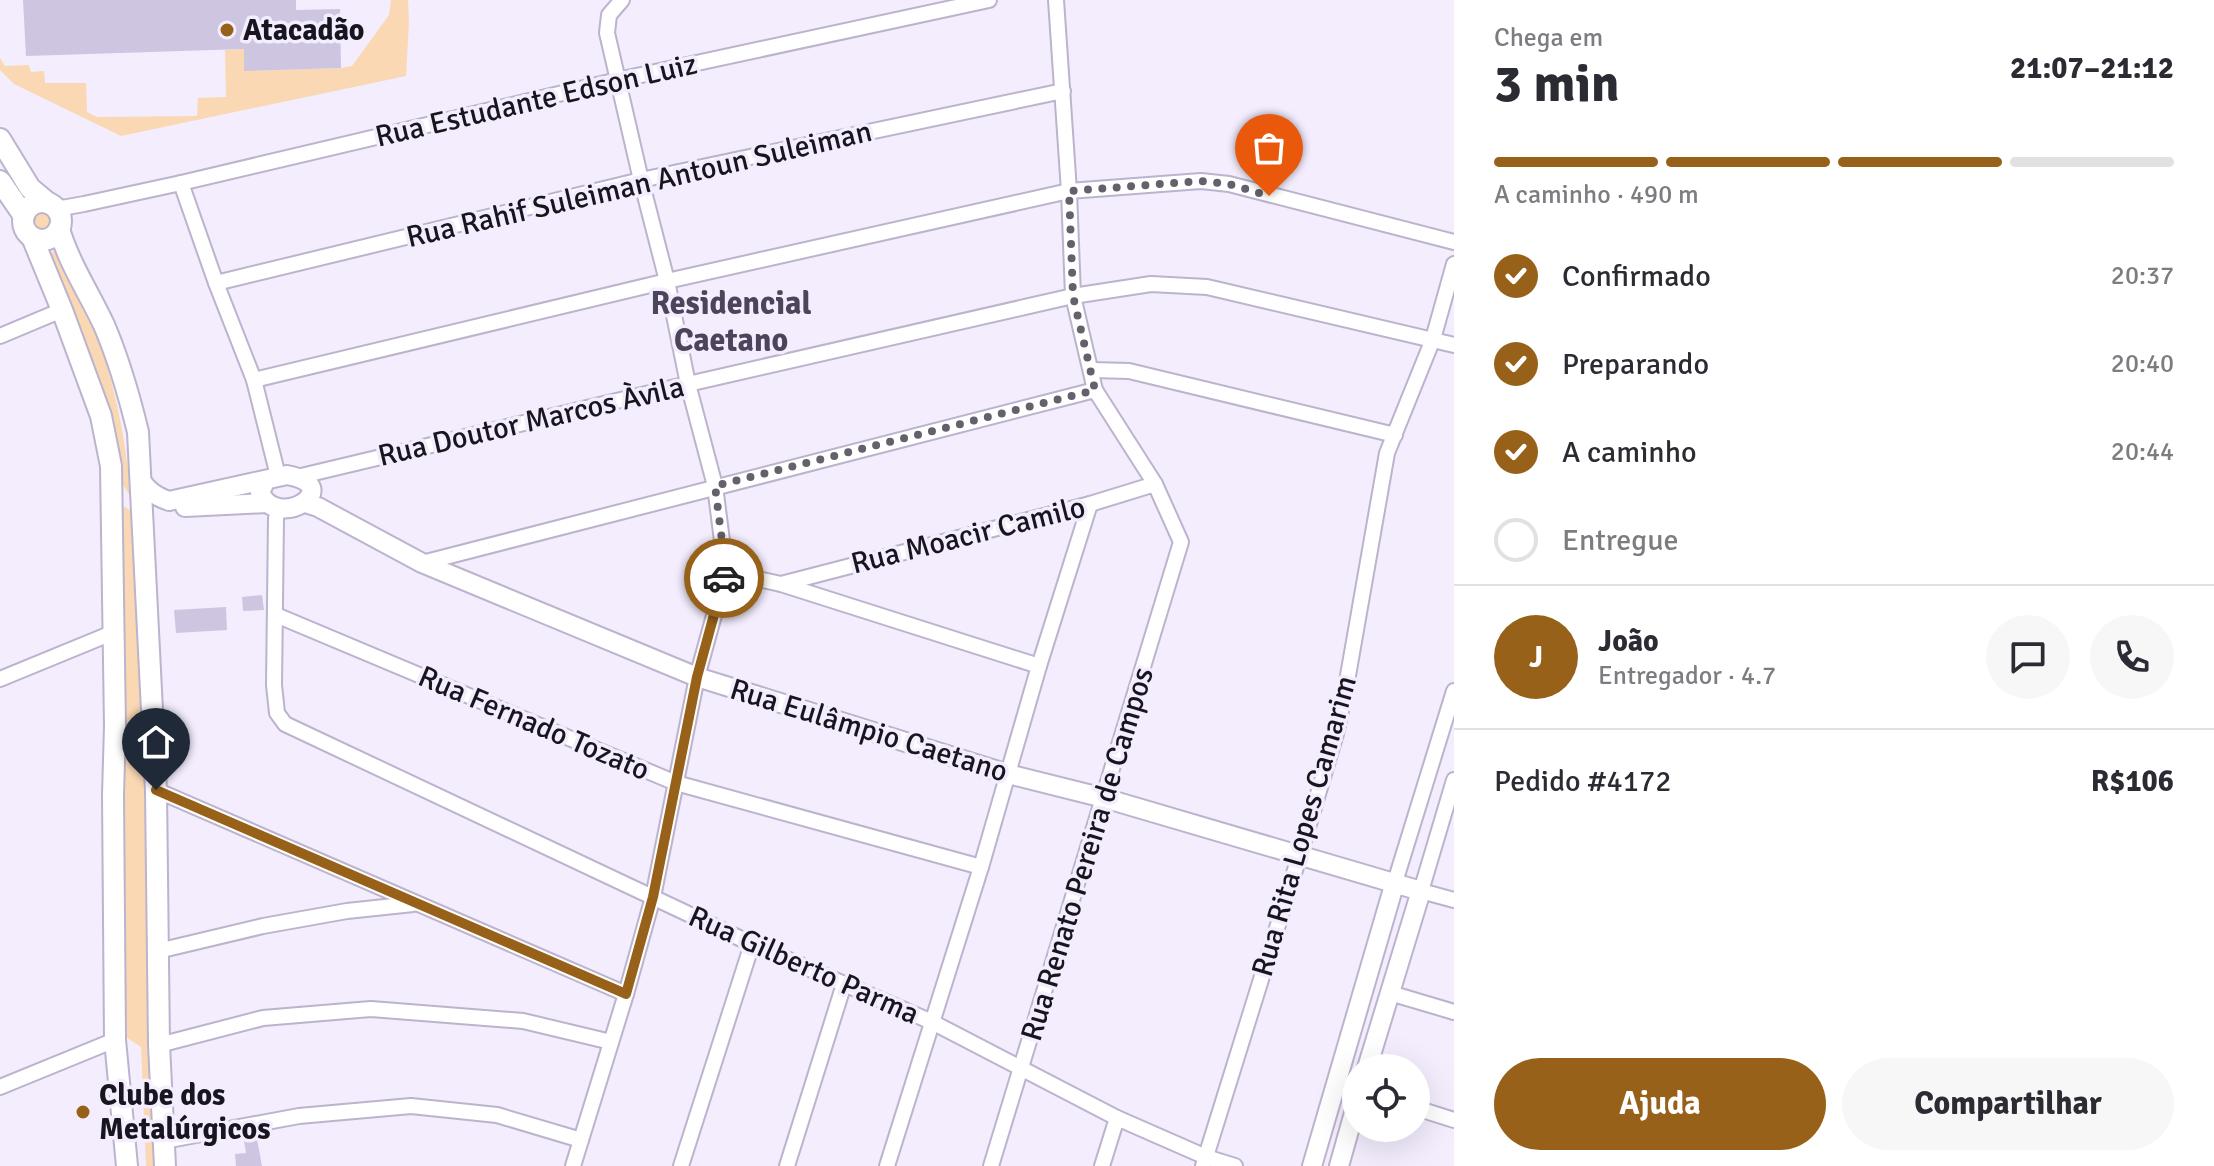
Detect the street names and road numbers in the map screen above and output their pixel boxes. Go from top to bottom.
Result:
street label: Rua Estudante Edson Luiz [372,45,701,156]
street label: Rua Rahif Suleiman Antoun Suleiman [403,113,875,256]
street label: Rua Doutor Marcos Àvila [374,368,688,475]
street label: Rua Moacir Camilo [847,489,1089,582]
street label: Rua Fernado Tozato [413,658,655,789]
street label: Rua Renato Pereira de Campos [1013,663,1162,1045]
street label: Rua Eulâmpio Caetano [725,671,1012,790]
street label: Rua Rita Lopes Camarim [1244,672,1365,981]
street label: Rua Gilberto Parma [683,898,925,1033]

